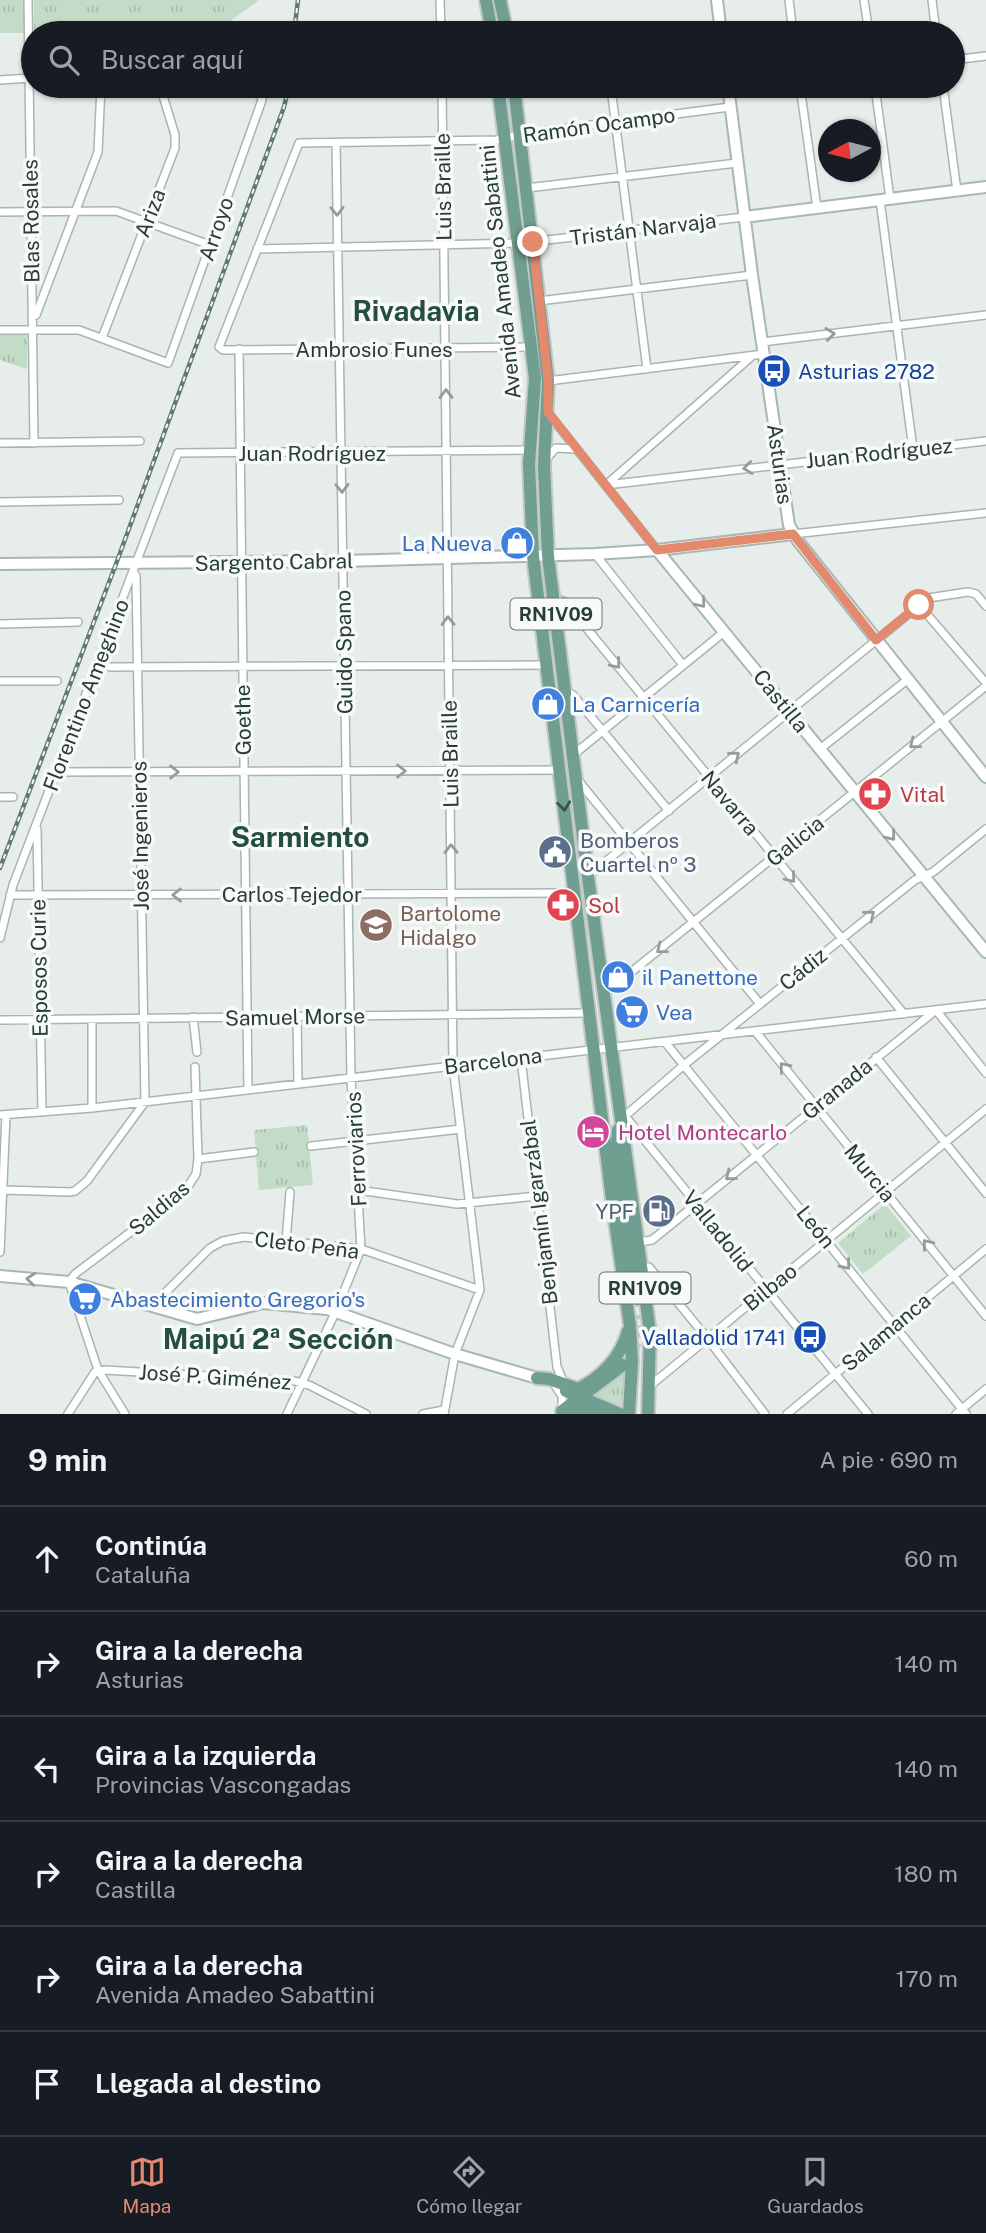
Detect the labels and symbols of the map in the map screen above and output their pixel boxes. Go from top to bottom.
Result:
street label: Ramón Ocampo [521,102,677,148]
north arrow [818,119,881,182]
street label: Luis Braille [430,133,456,241]
street label: Avenida Amadeo Sabattini [474,144,526,400]
street label: Blas Rosales [17,159,45,283]
street label: Ariza [129,185,171,241]
street label: Arroyo [193,194,239,264]
one-way arrow [329,206,345,217]
street label: Tristán Narvaja [568,208,718,250]
route end [517,226,548,257]
district label: Rivadavia [352,294,480,327]
one-way arrow [824,326,835,341]
street label: Ambrosio Funes [295,337,453,362]
bus stop icon: Asturias 2782 [755,352,793,390]
place label: Asturias 2782 [798,359,935,384]
one-way arrow [438,388,453,399]
street label: Asturias [762,422,798,506]
street label: Juan Rodríguez [804,433,954,473]
street label: Juan Rodríguez [238,441,386,466]
one-way arrow [742,460,754,475]
one-way arrow [334,482,349,493]
shop icon: La Nueva [498,524,536,562]
place label: La Nueva [402,531,492,556]
street label: Sargento Cabral [194,548,354,576]
route start [903,589,934,620]
street label: Guido Spano [330,590,358,714]
street label: Florentino Ameghino [38,595,134,795]
one-way arrow [692,595,705,607]
road number: RN1V09 [510,598,602,629]
one-way arrow [440,615,456,626]
one-way arrow [607,657,620,669]
street label: Castilla [748,665,814,737]
street label: Goethe [230,684,256,756]
shop icon: La Carnicería [529,685,567,723]
place label: La Carnicería [572,692,700,717]
street label: Luis Braille [437,700,463,808]
one-way arrow [909,736,922,748]
one-way arrow [727,752,740,764]
street label: José Ingenieros [126,761,154,911]
one-way arrow [396,763,407,779]
one-way arrow [169,764,179,780]
street label: Navarra [696,766,764,840]
pharmacy icon: Vital [856,775,894,813]
place label: Vital [900,782,945,807]
one-way arrow [556,800,571,812]
street label: Galicia [761,810,829,872]
district label: Sarmiento [231,820,369,853]
one-way arrow [883,827,895,840]
place label: Bomberos Cuartel nº 3 [580,828,696,877]
public building icon: Bomberos Cuartel nº 3 [536,833,574,871]
one-way arrow [443,843,458,854]
one-way arrow [783,870,796,882]
street label: Carlos Tejedor [222,882,362,907]
pharmacy icon: Sol [544,886,582,924]
one-way arrow [171,887,182,903]
place label: Sol [588,893,620,918]
street label: Esposos Curie [25,899,53,1037]
place label: Bartolome Hidalgo [400,901,501,950]
school or university icon: Bartolome Hidalgo [357,906,395,944]
one-way arrow [863,911,875,924]
one-way arrow [656,940,669,953]
street label: Cádiz [774,942,832,996]
shop icon: il Panettone [599,958,637,996]
place label: il Panettone [642,965,758,990]
supermarket icon: Vea [613,993,651,1031]
place label: Vea [656,1000,693,1025]
street label: Samuel Morse [225,1003,365,1031]
street label: Barcelona [443,1043,543,1079]
street label: Granada [797,1053,877,1125]
one-way arrow [780,1063,792,1076]
street label: Ferroviarios [341,1091,371,1207]
hotel icon: Hotel Montecarlo [574,1113,612,1151]
street label: Benjamín Igarzábal [515,1118,563,1306]
place label: Hotel Montecarlo [618,1120,787,1145]
street label: Murcia [839,1139,901,1207]
one-way arrow [726,1168,738,1181]
street label: Saldias [124,1175,194,1241]
street label: Valladolid [678,1185,758,1277]
fuel station icon: YPF [640,1192,678,1230]
place label: YPF [595,1199,634,1224]
street label: León [791,1201,841,1253]
street label: Cleto Peña [253,1226,361,1264]
one-way arrow [923,1239,936,1251]
one-way arrow [838,1256,850,1269]
street label: Bilbao [738,1258,802,1316]
one-way arrow [25,1272,36,1287]
road number: RN1V09 [600,1272,690,1304]
supermarket icon: Abastecimiento Gregorio's [66,1280,104,1318]
place label: Abastecimiento Gregorio's [110,1287,365,1312]
street label: Salamanca [837,1288,935,1376]
bus stop icon: Valladolid 1741 [791,1318,829,1356]
district label: Maipú 2ª Sección [163,1322,393,1355]
place label: Valladolid 1741 [641,1325,786,1350]
street label: José P. Giménez [138,1359,292,1395]

